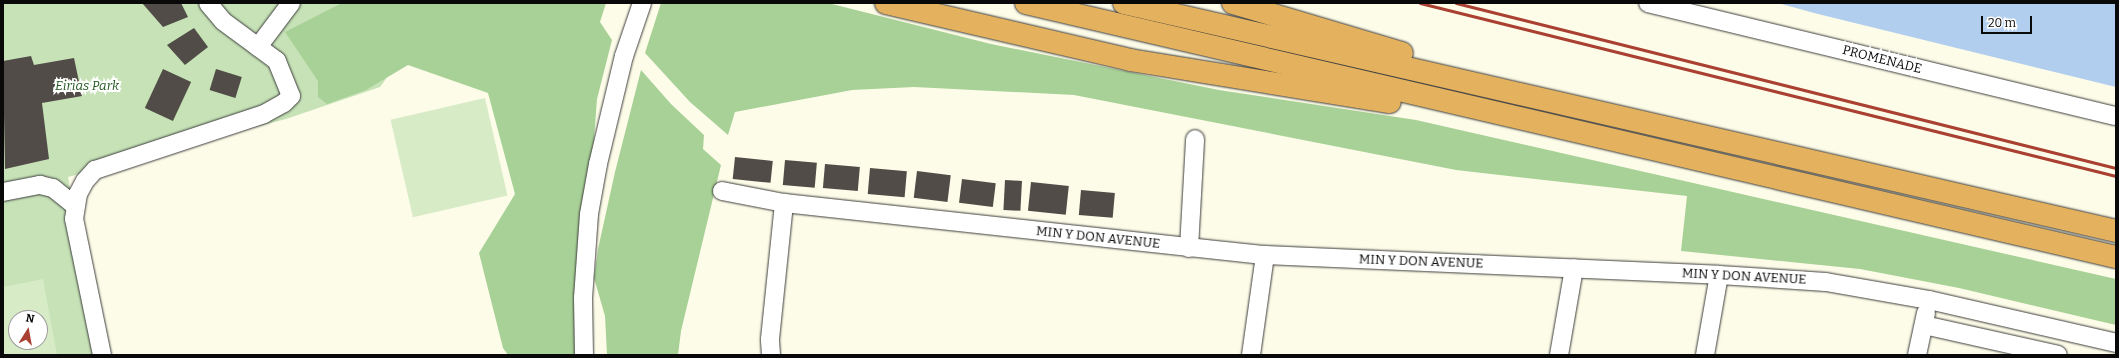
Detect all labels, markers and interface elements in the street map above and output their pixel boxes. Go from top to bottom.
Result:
scale bar [1983,8,2034,34]
text: 20 m [1988,16,2016,30]
street label: PROMENADE [1841,43,1923,77]
park label: Eirias Park [55,78,119,94]
street label: MIN Y DON AVENUE [1035,224,1161,252]
street label: MIN Y DON AVENUE [1358,252,1484,272]
street label: MIN Y DON AVENUE [1681,266,1807,288]
north arrow [8,310,48,350]
text: N [25,312,36,326]

